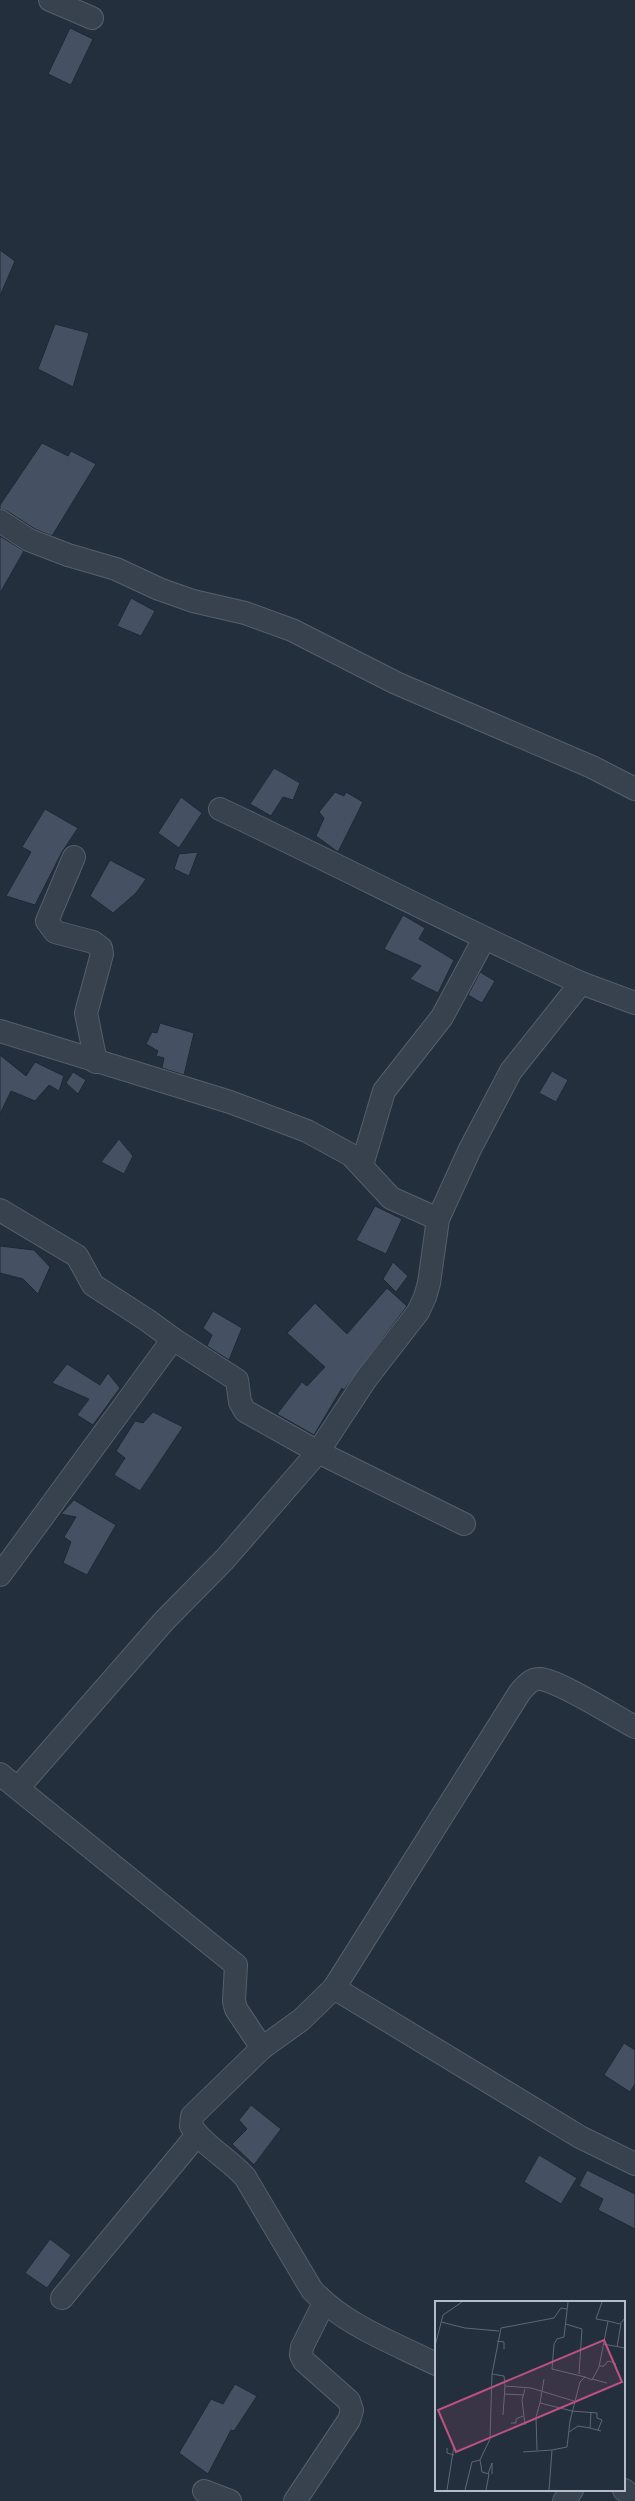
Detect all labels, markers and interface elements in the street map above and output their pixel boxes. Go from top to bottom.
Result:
inset map [435,2301,625,2491]

